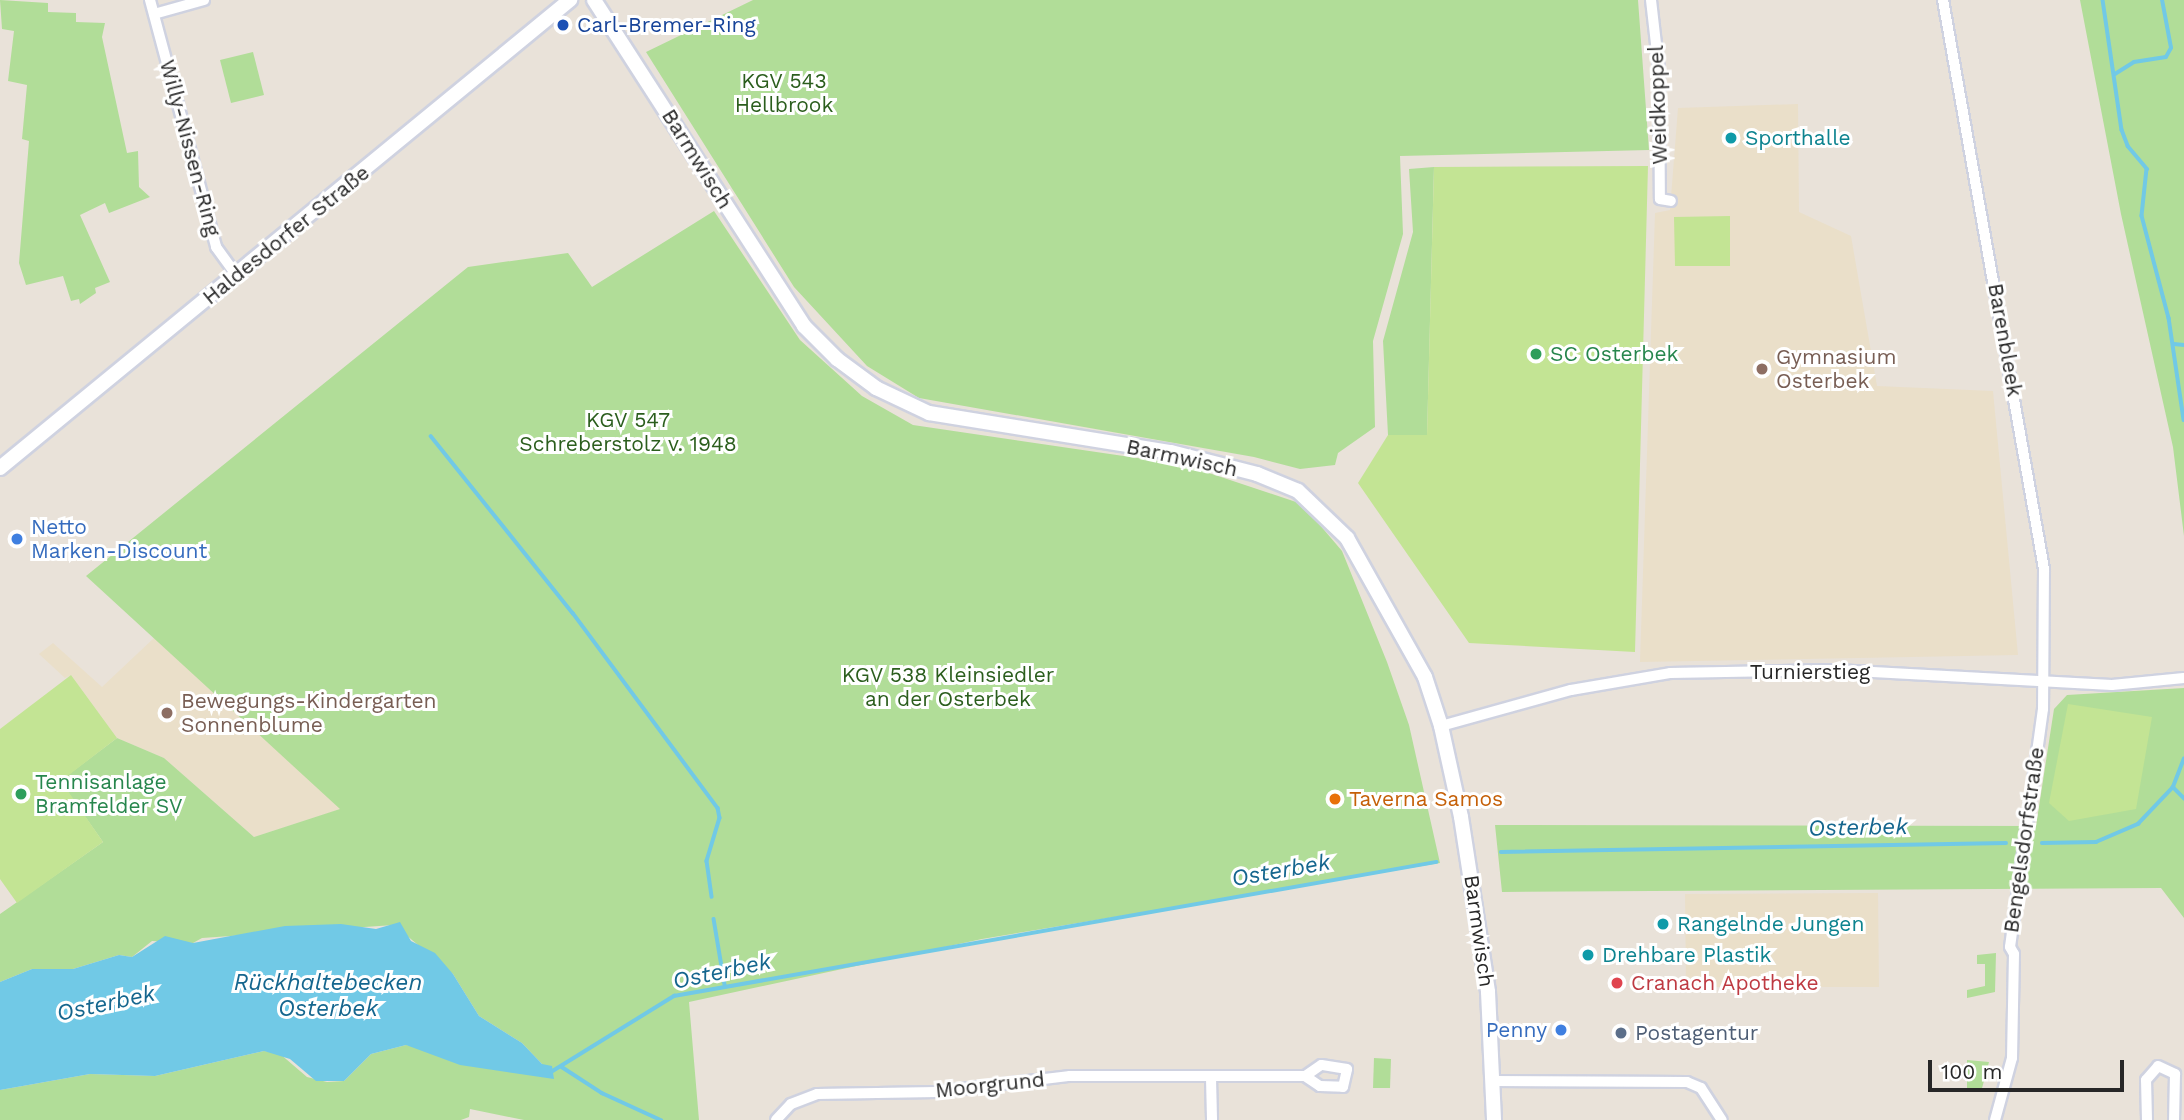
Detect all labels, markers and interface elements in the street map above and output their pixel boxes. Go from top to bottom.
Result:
place label: Carl-Bremer-Ring [577,12,756,38]
marker: Carl-Bremer-Ring [555,17,571,33]
street label: Weidkoppel [1643,45,1673,165]
street label: Willy-Nissen-Ring [154,57,226,239]
park label: KGV 543 Hellbrook [735,68,833,118]
street label: Barmwisch [656,104,738,214]
place label: Sporthalle [1745,125,1851,151]
marker: Sporthalle [1723,130,1739,146]
street label: Haldesdorfer Straße [197,160,375,310]
street label: Barenbleek [1983,281,2027,399]
place label: SC Osterbek [1550,341,1678,367]
place label: Gymnasium Osterbek [1776,344,1896,394]
marker: SC Osterbek [1528,346,1544,362]
marker: Gymnasium Osterbek [1754,361,1770,377]
park label: KGV 547 Schreberstolz v. 1948 [519,407,737,457]
street label: Barmwisch [1124,434,1240,482]
place label: Netto Marken-Discount [31,514,207,564]
marker: Netto Marken-Discount [9,531,25,547]
street label: Turnierstieg [1750,659,1870,685]
park label: KGV 538 Kleinsiedler an der Osterbek [841,662,1055,712]
place label: Bewegungs-Kindergarten Sonnenblume [181,688,437,738]
marker: Bewegungs-Kindergarten Sonnenblume [159,705,175,721]
street label: Bengelsdorfstraße [1998,746,2050,934]
place label: Tennisanlage Bramfelder SV [35,769,183,819]
marker: Tennisanlage Bramfelder SV [13,786,29,802]
place label: Taverna Samos [1349,786,1504,812]
marker: Taverna Samos [1327,791,1343,807]
water label: Osterbek [1808,813,1908,843]
water label: Osterbek [1229,849,1333,893]
street label: Barmwisch [1459,873,1499,989]
place label: Rangelnde Jungen [1677,911,1865,937]
marker: Rangelnde Jungen [1655,916,1671,932]
place label: Drehbare Plastik [1602,942,1771,968]
marker: Drehbare Plastik [1580,947,1596,963]
water label: Osterbek [670,948,774,996]
water label: Rückhaltebecken Osterbek [234,969,422,1023]
place label: Cranach Apotheke [1631,970,1819,996]
marker: Cranach Apotheke [1609,975,1625,991]
water label: Osterbek [54,980,158,1028]
place label: Penny [1486,1017,1547,1043]
place label: Postagentur [1635,1020,1758,1046]
marker: Penny [1553,1022,1569,1038]
marker: Postagentur [1613,1025,1629,1041]
scale bar [1932,1046,2128,1090]
text: 100 m [1941,1059,2003,1084]
street label: Moorgrund [934,1067,1046,1103]

